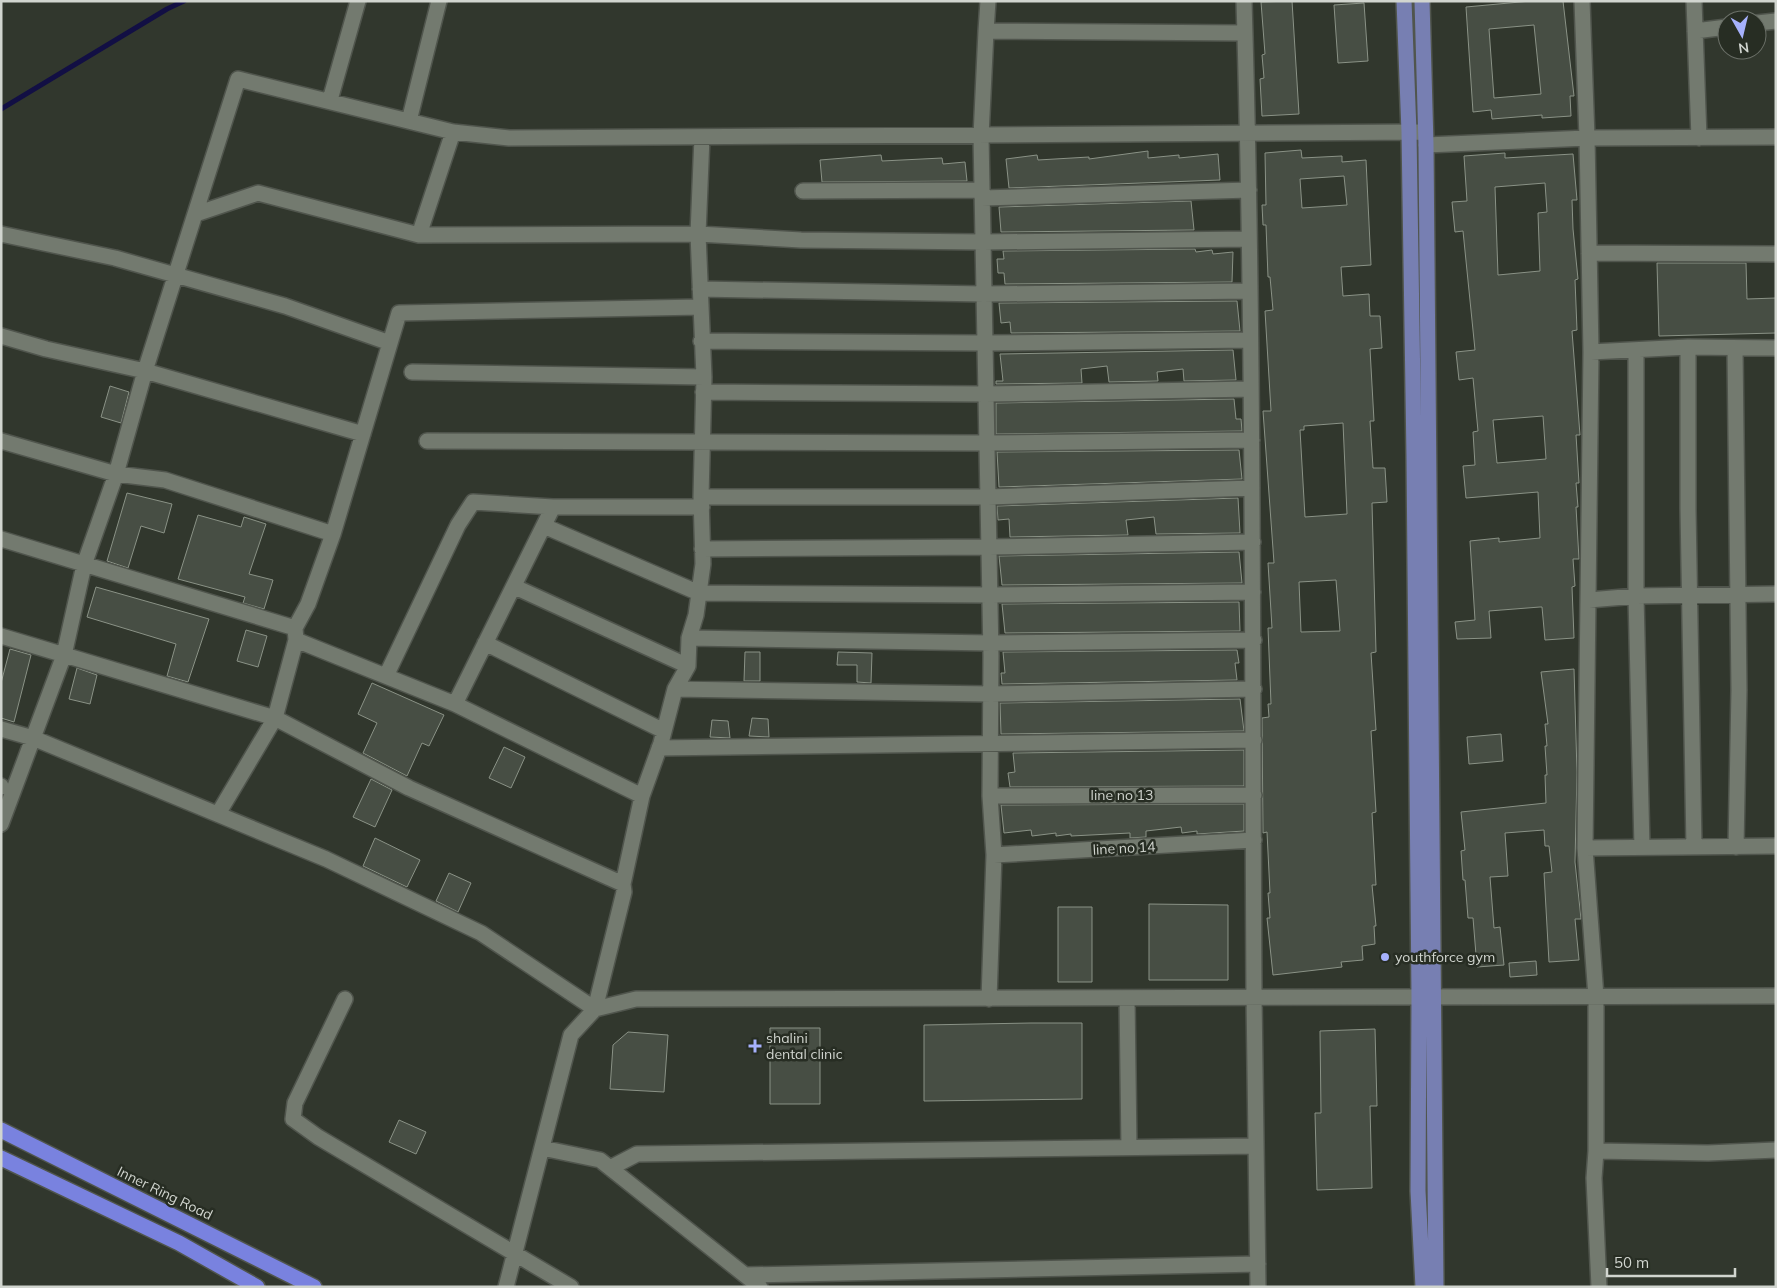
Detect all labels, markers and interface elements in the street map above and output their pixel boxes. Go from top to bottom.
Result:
north arrow [1717,10,1767,60]
text: N [1737,38,1750,58]
street label: line no 13 [1091,786,1153,804]
street label: line no 14 [1092,837,1156,859]
place label: youthforce gym [1395,948,1495,966]
marker: youthforce gym [1379,951,1391,963]
place label: shalini dental clinic [766,1029,843,1063]
marker: shalini dental clinic [748,1039,762,1053]
street label: Inner Ring Road [114,1162,216,1224]
scale bar [1607,1246,1734,1278]
text: 50 m [1614,1253,1649,1272]

